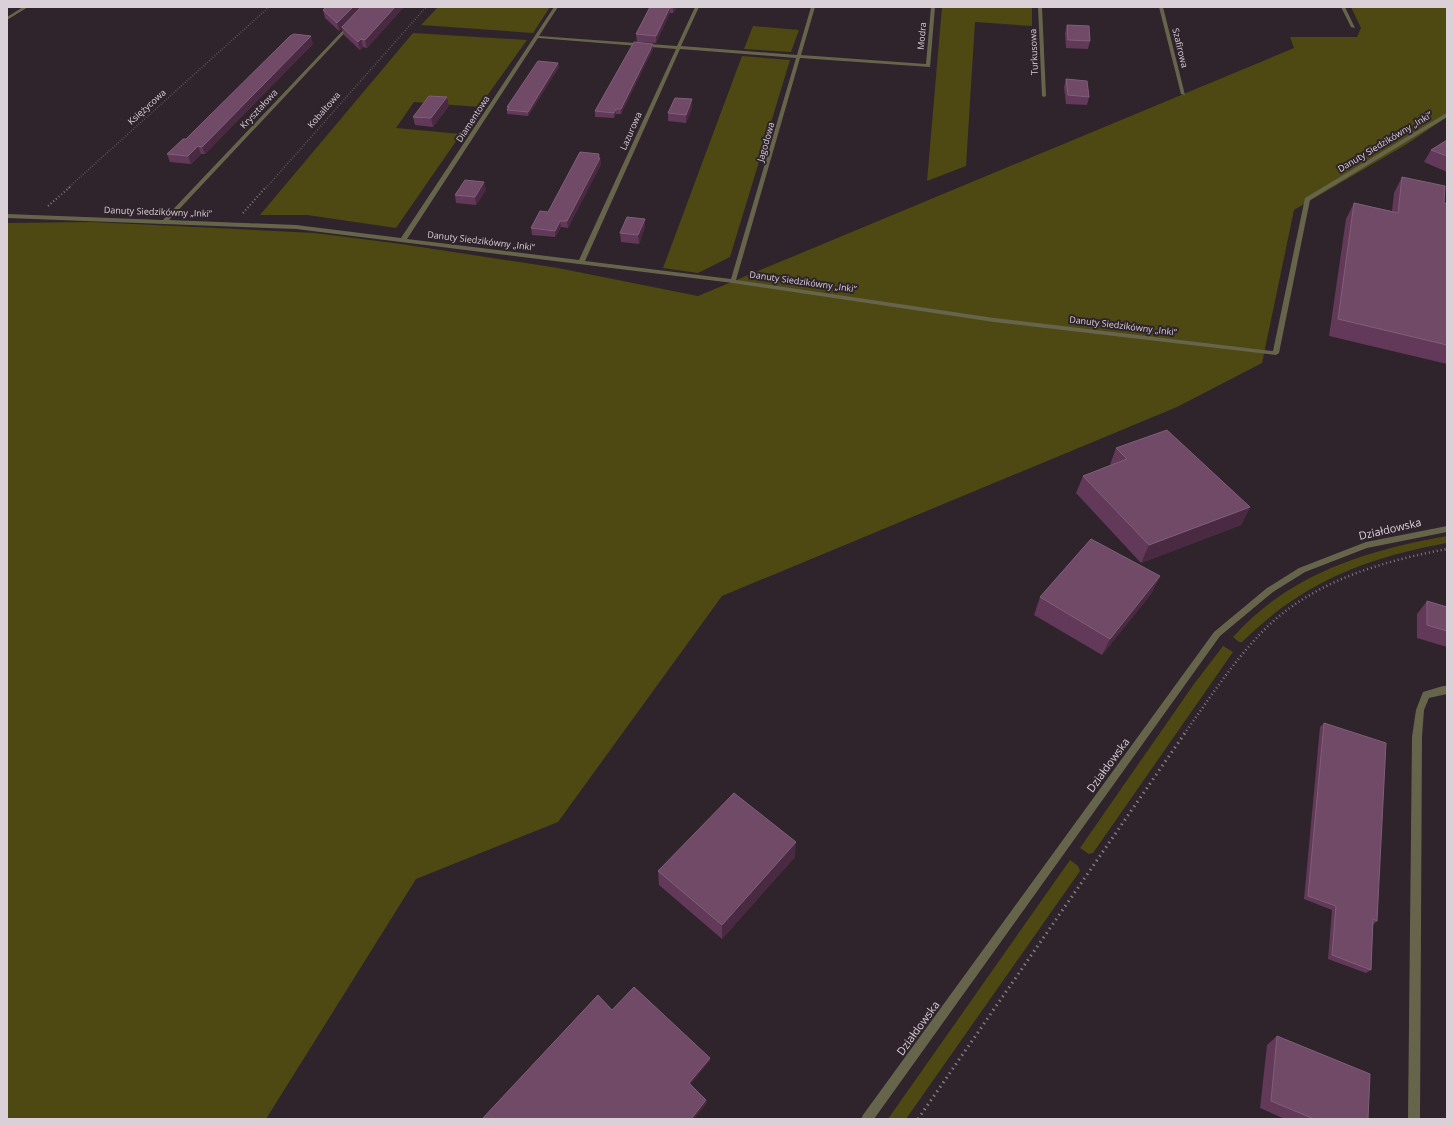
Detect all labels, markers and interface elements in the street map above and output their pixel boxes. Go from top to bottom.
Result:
street label: Modra [914,22,929,50]
street label: Szafirowa [1169,27,1192,69]
street label: Turkusowa [1026,29,1041,75]
street label: Księżycowa [125,86,169,127]
street label: Kryształowa [237,86,280,131]
street label: Kobaltowa [304,89,343,131]
street label: Diamentowa [453,93,493,145]
street label: Danuty Siedzikówny „Inki” [1335,108,1435,175]
street label: Lazurowa [616,110,645,152]
street label: Jagodowa [753,121,777,164]
street label: Danuty Siedzikówny „Inki” [104,203,213,220]
street label: Danuty Siedzikówny „Inki” [427,227,536,254]
street label: Danuty Siedzikówny „Inki” [749,268,858,296]
street label: Danuty Siedzikówny „Inki” [1069,312,1178,339]
street label: Działdowska [1357,514,1423,543]
street label: Działdowska [1083,734,1132,795]
street label: Działdowska [893,997,942,1058]

